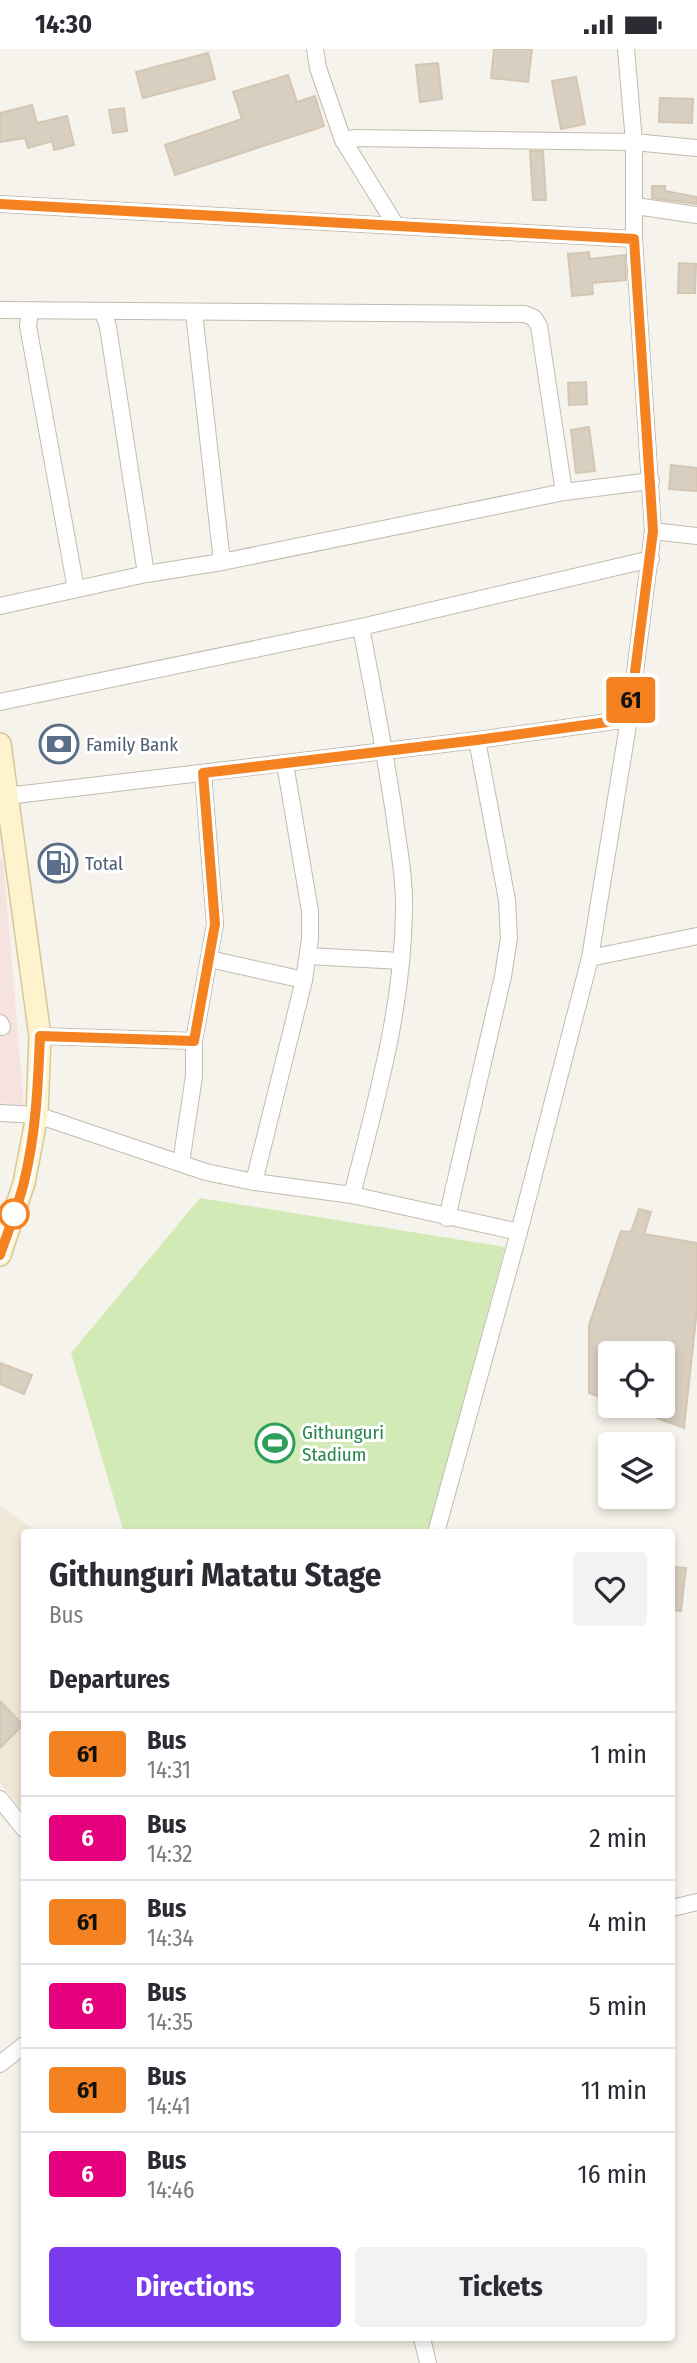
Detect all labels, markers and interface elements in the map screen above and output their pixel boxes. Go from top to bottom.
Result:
text: 14:30 [35,9,92,40]
line badge: 61 [600,677,662,723]
text: 61 [620,686,642,714]
bank icon: Family Bank [38,723,80,765]
place label: Family Bank [86,733,178,756]
fuel station icon: Total [37,842,79,884]
place label: Total [85,852,123,875]
unlabelled marker [0,1199,29,1229]
map controls [598,1341,675,1509]
button: locate [598,1341,675,1418]
place label: Githunguri Stadium [302,1421,384,1466]
sports icon: Githunguri Stadium [254,1422,296,1464]
button: layers [598,1432,675,1509]
button: heart [573,1552,647,1626]
text: Githunguri Matatu Stage [49,1555,381,1595]
text: Bus [49,1601,83,1629]
text: Departures [49,1664,170,1695]
text: Bus [147,1725,186,1756]
text: 1 min [591,1739,647,1770]
text: 61 [77,1740,98,1768]
text: 14:31 [147,1756,191,1784]
text: Bus [147,1809,186,1840]
text: 2 min [589,1823,647,1854]
text: 6 [81,1824,94,1852]
text: 14:32 [147,1840,193,1868]
text: Bus [147,1893,186,1924]
text: 4 min [588,1907,647,1938]
text: 61 [77,1908,98,1936]
text: 14:34 [147,1924,194,1952]
text: Bus [147,1977,186,2008]
text: 5 min [589,1991,647,2022]
text: 6 [81,1992,94,2020]
text: 14:35 [147,2008,193,2036]
text: Bus [147,2061,186,2092]
text: 11 min [581,2075,647,2106]
text: 61 [77,2076,98,2104]
text: 14:41 [147,2092,191,2120]
text: Bus [147,2145,186,2176]
text: 16 min [578,2159,647,2190]
text: 6 [81,2160,94,2188]
text: 14:46 [147,2176,194,2204]
button: Directions [49,2247,341,2327]
button: Tickets [355,2247,647,2327]

